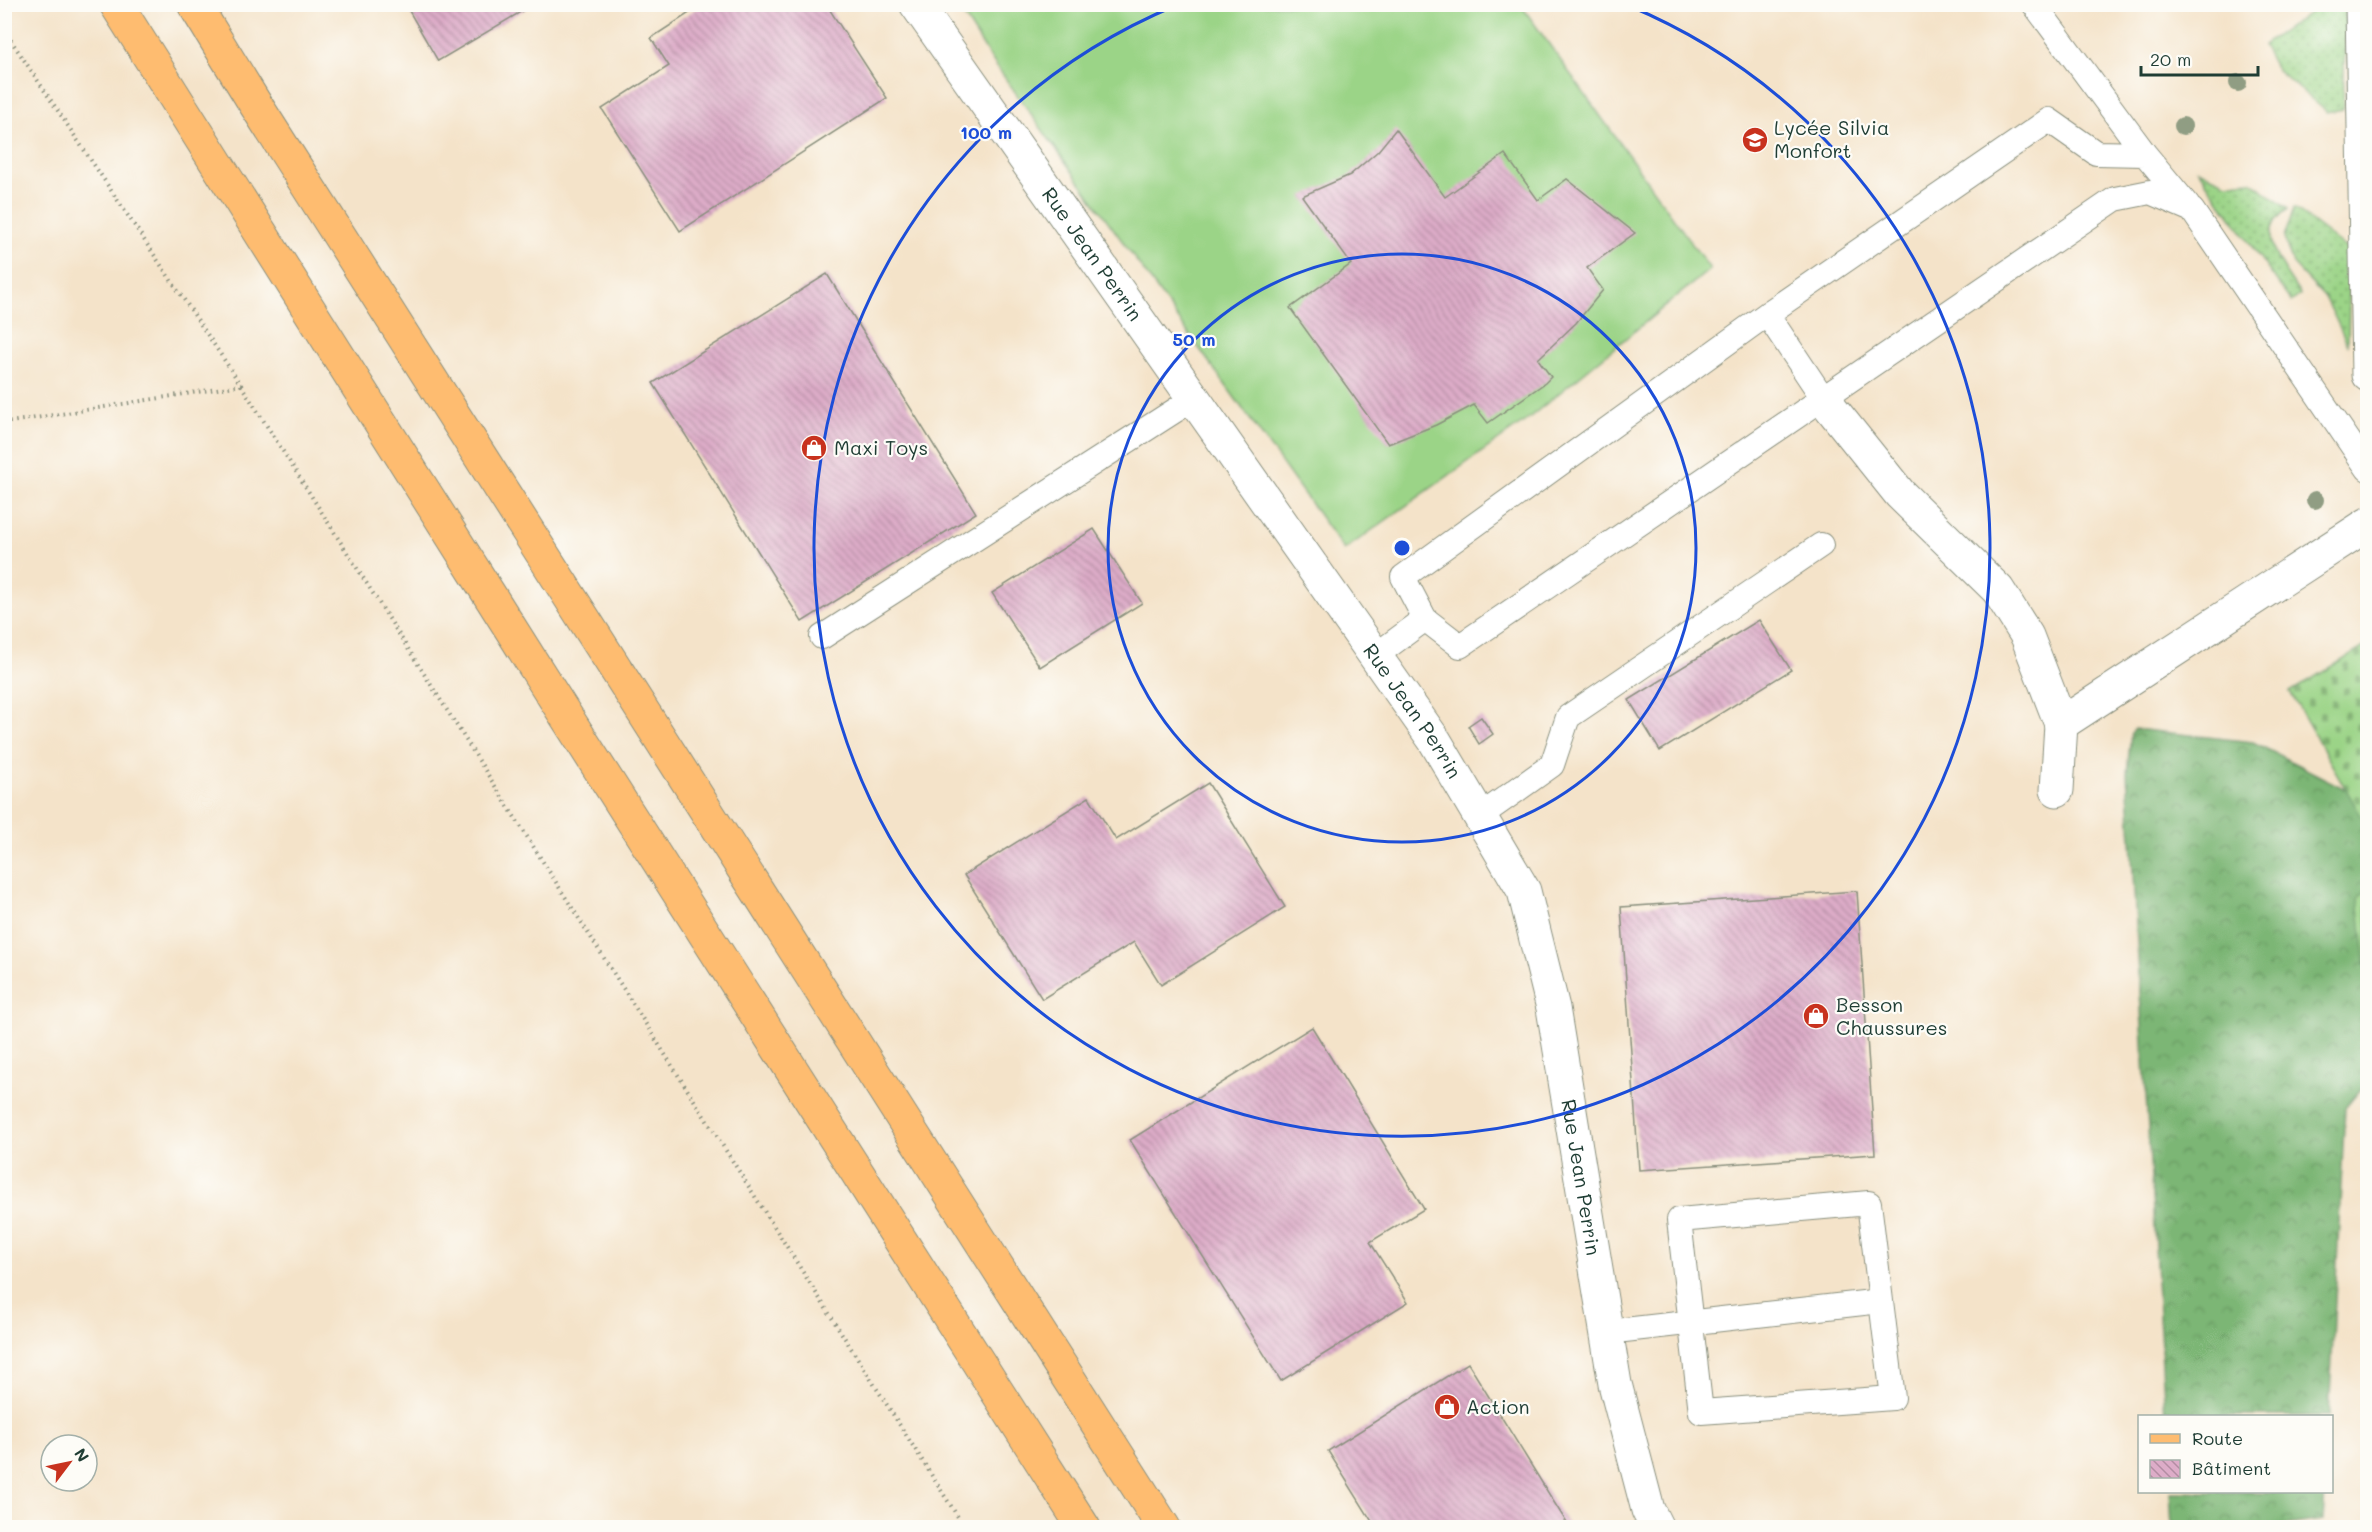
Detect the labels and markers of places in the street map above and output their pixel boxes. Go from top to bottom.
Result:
place label: Lycée Silvia Monfort [1774,114,1889,163]
school or university icon: Lycée Silvia Monfort [1740,125,1770,155]
shop icon: Maxi Toys [799,433,829,463]
place label: Maxi Toys [834,434,928,460]
centre of rings [1392,538,1412,558]
place label: Besson Chaussures [1836,991,1947,1040]
shop icon: Besson Chaussures [1801,1001,1831,1031]
shop icon: Action [1432,1392,1462,1422]
place label: Action [1466,1393,1529,1419]

